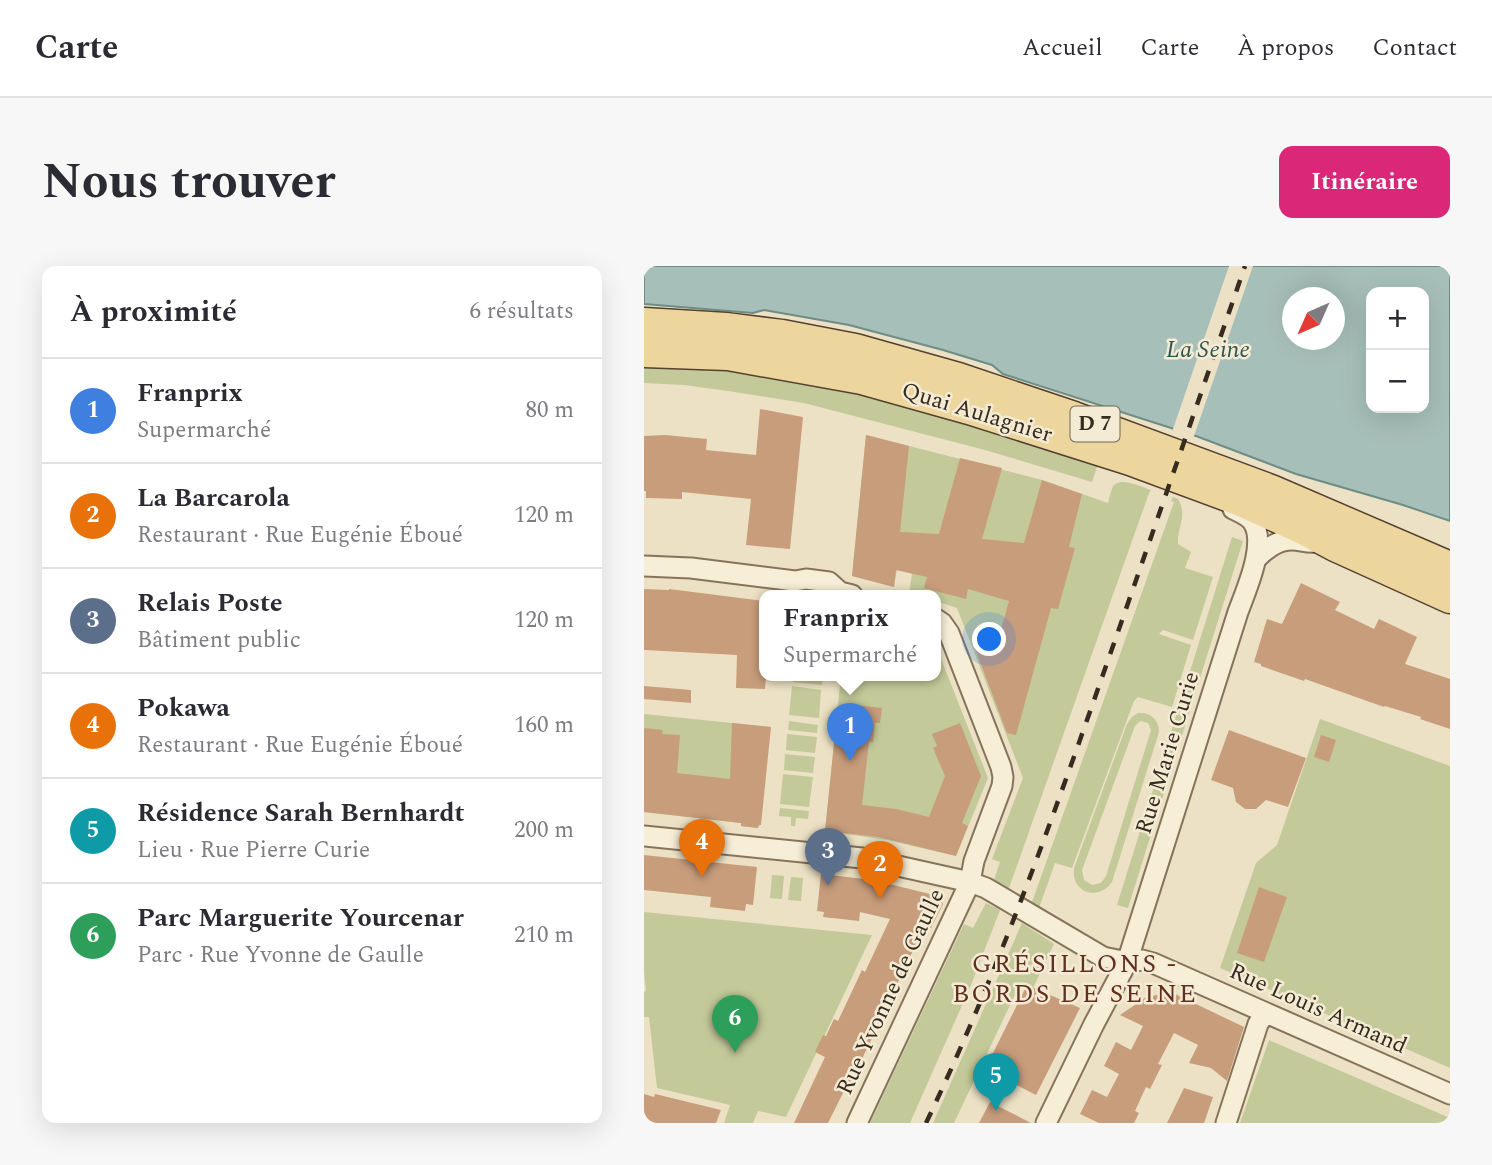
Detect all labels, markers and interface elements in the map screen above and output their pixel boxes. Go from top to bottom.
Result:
text: Carte [35,23,118,73]
text: Accueil [1022,30,1102,66]
text: Carte [1140,30,1199,66]
text: À propos [1237,30,1334,66]
text: Contact [1372,30,1457,66]
text: Nous trouver [42,145,335,220]
button: Itinéraire [1279,146,1450,218]
north arrow [1282,287,1345,350]
map controls [1366,287,1429,413]
button: + [1366,287,1429,350]
text: À proximité [70,289,237,335]
text: 6 résultats [469,294,574,329]
water label: La Seine [1166,332,1250,368]
button: − [1366,350,1429,413]
text: Franprix [137,373,243,413]
street label: Quai Aulagnier [897,373,1057,453]
text: 1 [87,393,99,428]
text: 80 m [525,393,574,428]
road number: D 7 [1070,406,1120,442]
text: Supermarché [137,413,271,448]
text: La Barcarola [137,478,290,518]
text: 2 [87,498,99,533]
text: 120 m [514,498,574,533]
text: Restaurant · Rue Eugénie Éboué [137,518,463,553]
text: Relais Poste [137,583,283,623]
popup [759,590,941,681]
text: Franprix [783,598,889,638]
text: 3 [87,603,99,638]
text: 120 m [514,603,574,638]
your location [972,622,1006,656]
text: Bâtiment public [137,623,301,658]
text: Supermarché [783,638,917,673]
street label: Rue Marie Curie [1127,667,1209,839]
text: Pokawa [137,688,230,728]
pin: 1 [827,703,873,761]
text: 4 [87,708,99,743]
text: 160 m [514,708,574,743]
text: Restaurant · Rue Eugénie Éboué [137,728,463,763]
text: Résidence Sarah Bernhardt [137,793,465,833]
text: 5 [87,813,99,848]
text: 200 m [514,813,574,848]
pin: 4 [679,819,725,877]
pin: 3 [805,828,851,886]
text: Lieu · Rue Pierre Curie [137,833,370,868]
pin: 2 [857,841,903,899]
street label: Rue Yvonne de Gaulle [828,883,954,1101]
text: Parc Marguerite Yourcenar [137,898,464,938]
text: 6 [87,918,99,953]
text: 210 m [514,918,574,953]
text: Parc · Rue Yvonne de Gaulle [137,938,424,973]
district label: GRÉSILLONS - BORDS DE SEINE [952,944,1198,1014]
street label: Rue Louis Armand [1224,954,1413,1064]
pin: 6 [712,995,758,1053]
pin: 5 [973,1053,1019,1111]

